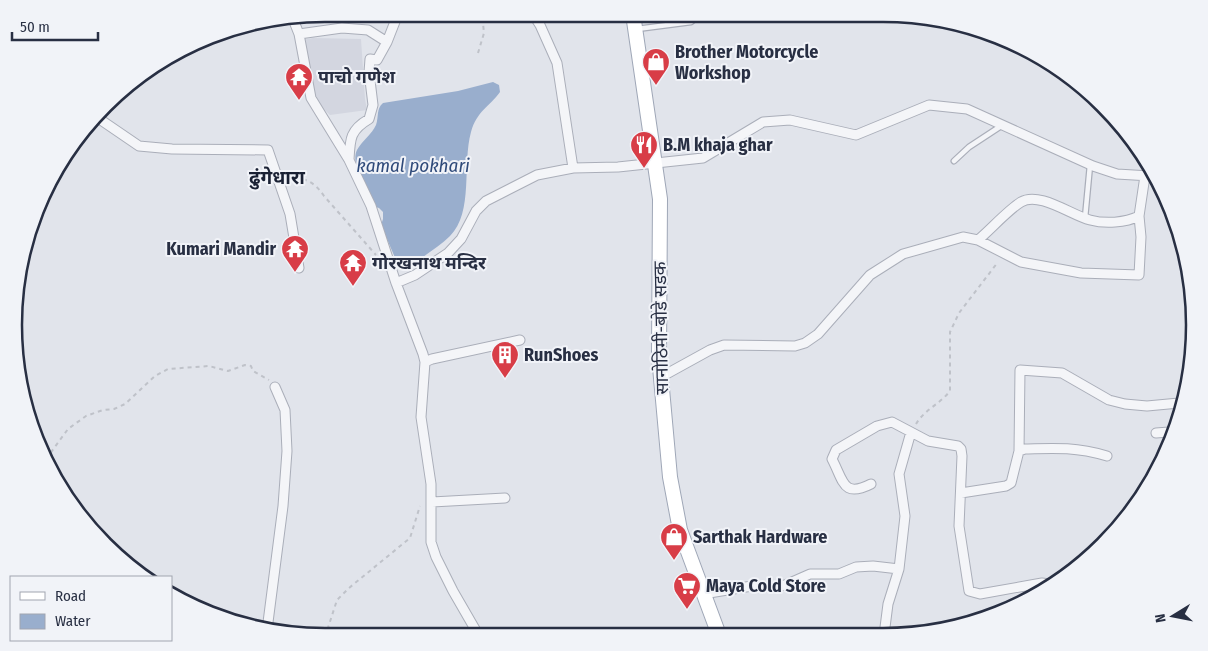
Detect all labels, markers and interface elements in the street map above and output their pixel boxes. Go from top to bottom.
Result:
scale bar [12,10,99,42]
text: 50 m [20,18,50,36]
place label: Brother Motorcycle Workshop [675,41,818,84]
shop icon: Brother Motorcycle Workshop [641,47,671,86]
temple icon: पाचो गणेश [284,62,314,101]
place label: पाचो गणेश [318,66,395,88]
restaurant icon: B.M khaja ghar [629,130,659,169]
place label: B.M khaja ghar [663,134,773,156]
water label: kamal pokhari [356,154,470,177]
district label: ढुंगेधारा [249,166,305,190]
temple icon: Kumari Mandir [280,234,310,273]
place label: Kumari Mandir [166,238,276,260]
temple icon: गोरखनाथ मन्दिर [338,248,368,287]
place label: गोरखनाथ मन्दिर [372,252,487,274]
street label: सानोठिमी-बोडे सडक [649,260,673,395]
building icon: RunShoes [490,340,520,379]
place label: RunShoes [524,344,598,366]
shop icon: Sarthak Hardware [659,522,689,561]
place label: Sarthak Hardware [693,526,827,548]
supermarket icon: Maya Cold Store [672,571,702,610]
place label: Maya Cold Store [706,575,826,597]
legend [10,576,172,641]
text: Road [55,587,86,605]
north arrow [1148,591,1198,641]
text: Water [55,612,91,630]
text: N [1152,613,1170,624]

